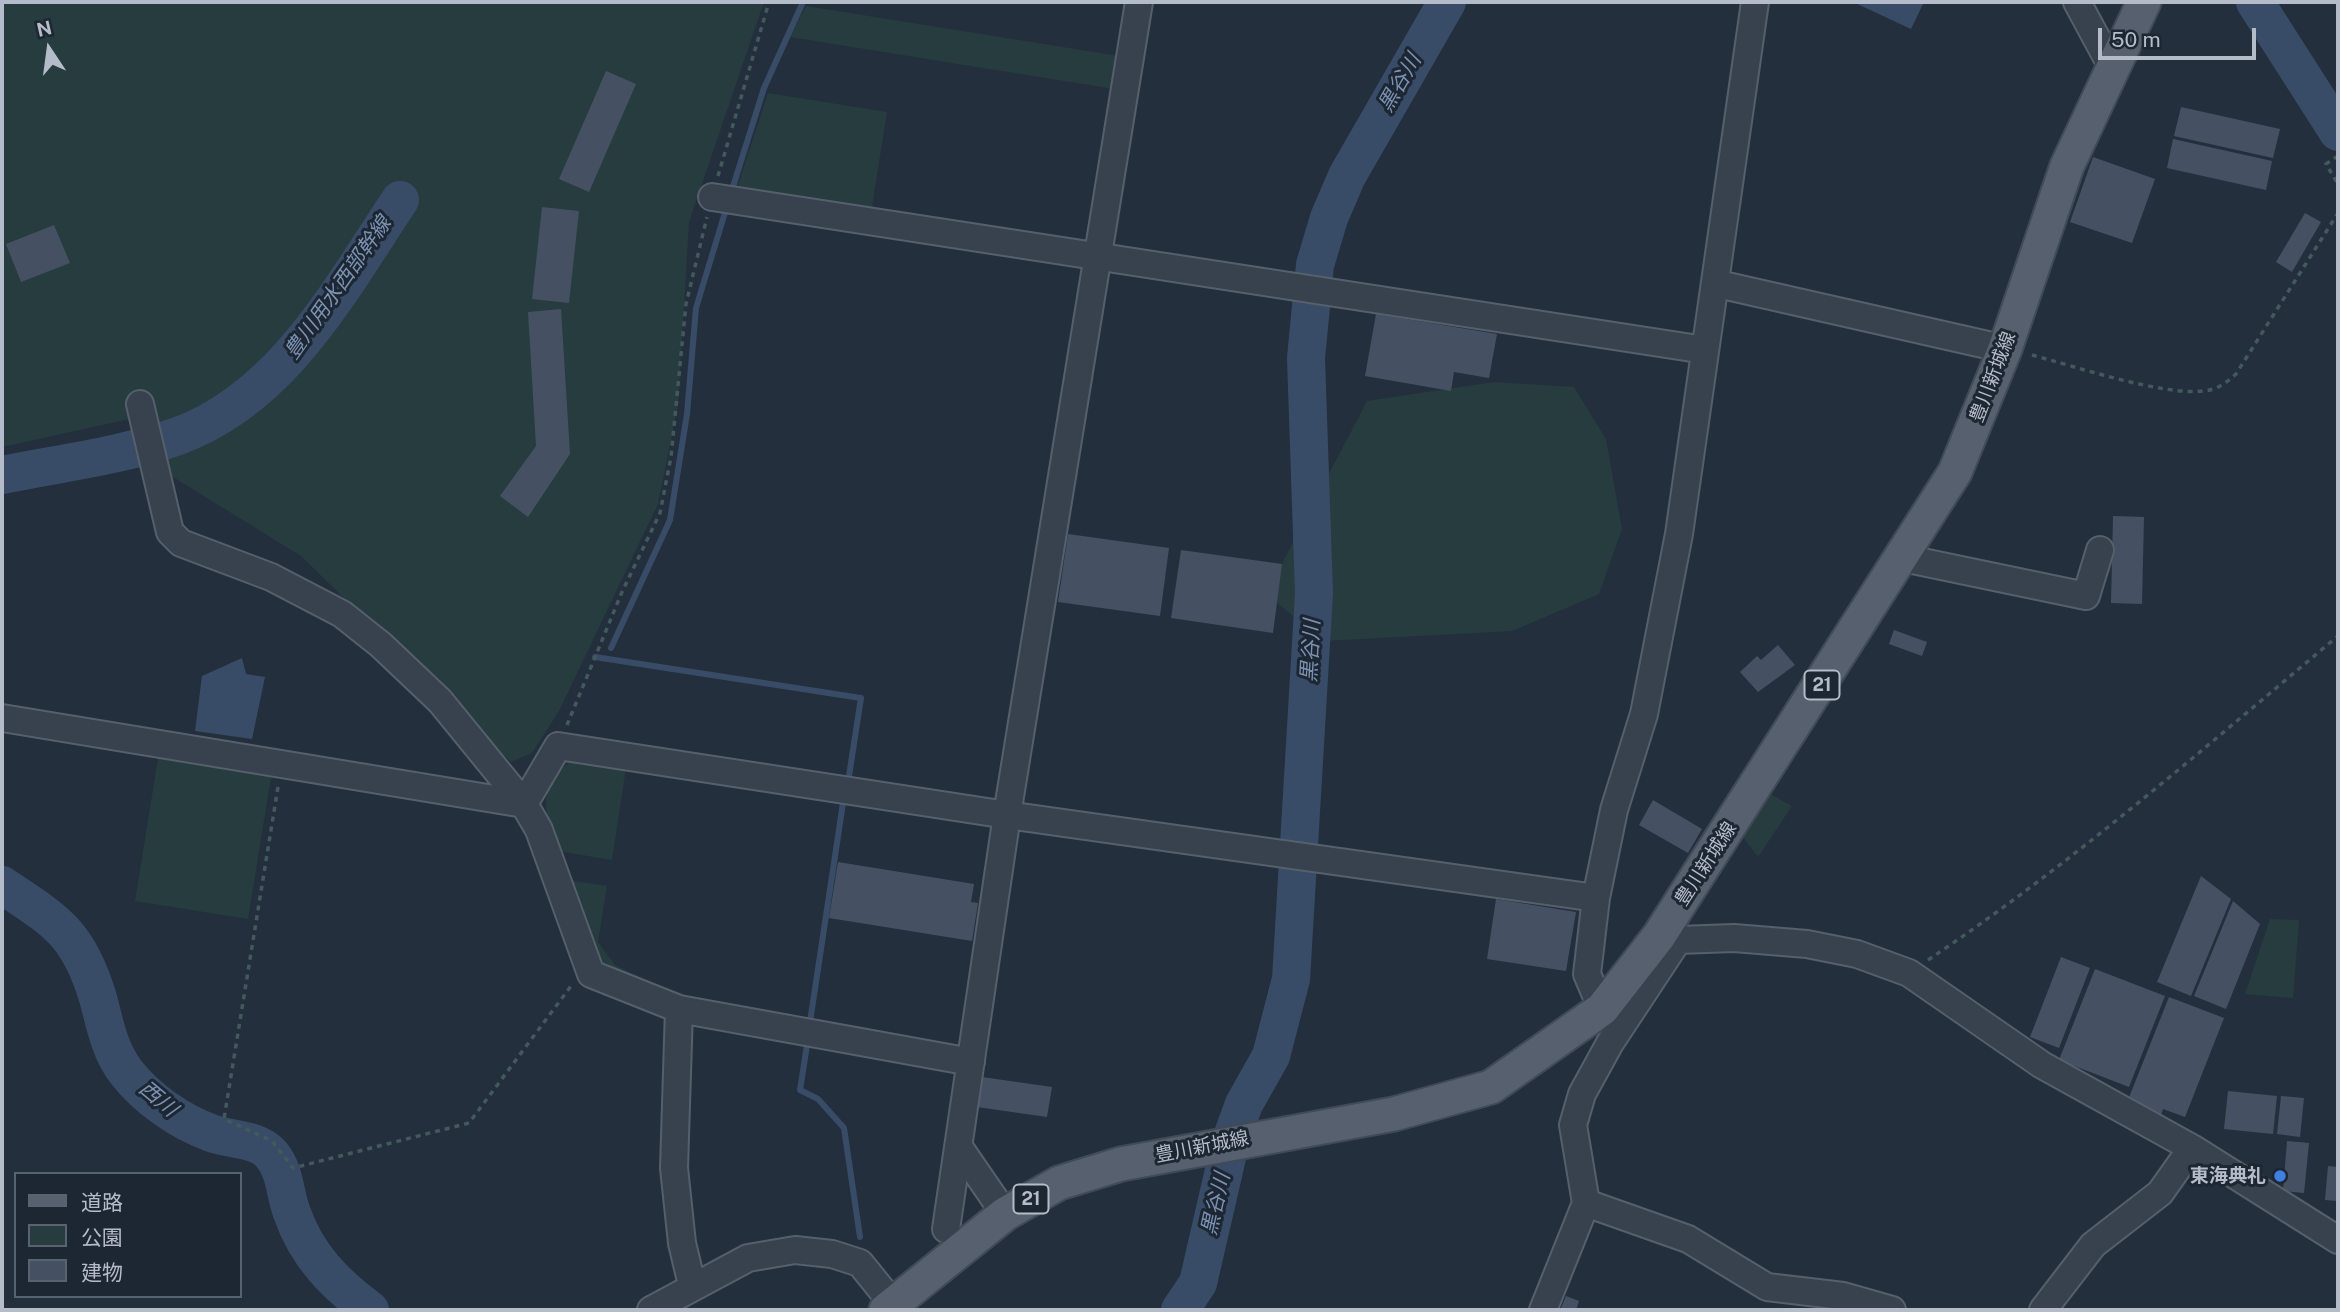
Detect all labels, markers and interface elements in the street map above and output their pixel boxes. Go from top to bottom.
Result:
north arrow [14,14,84,84]
scale bar [2102,14,2260,58]
text: N [35,16,54,41]
text: 50 m [2111,27,2161,52]
water label: 黒谷川 [1373,49,1427,117]
water label: 豊川用水西部幹線 [279,212,397,364]
street label: 豊川新城線 [1965,329,2021,425]
water label: 黒谷川 [1297,619,1325,683]
road number: 21 [1804,670,1840,700]
street label: 豊川新城線 [1671,818,1741,910]
water label: 西川 [134,1076,182,1122]
street label: 豊川新城線 [1153,1127,1251,1167]
place label: 東海典礼 [2190,1165,2266,1187]
marker: 東海典礼 [2272,1168,2288,1184]
water label: 黒谷川 [1197,1170,1235,1238]
legend [14,1172,242,1298]
road number: 21 [1014,1184,1048,1214]
text: 道路 [81,1190,123,1215]
text: 公園 [81,1225,123,1250]
text: 建物 [81,1260,123,1285]

